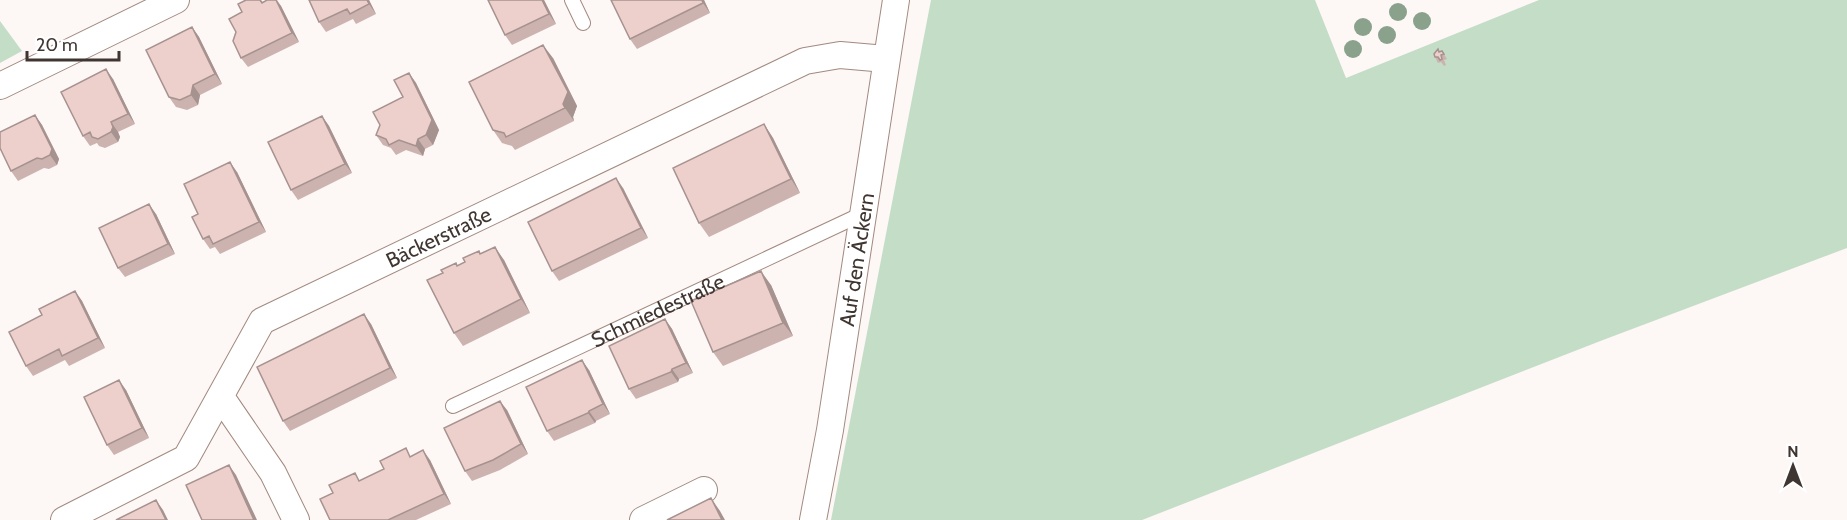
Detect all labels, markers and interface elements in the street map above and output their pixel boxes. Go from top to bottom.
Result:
scale bar [27,24,118,62]
text: 20 m [36,34,78,56]
street label: Auf den Äckern [834,191,879,328]
street label: Bäckerstraße [382,201,495,272]
street label: Schmiedestraße [587,268,728,352]
north arrow [1763,436,1823,496]
text: N [1787,442,1799,461]

